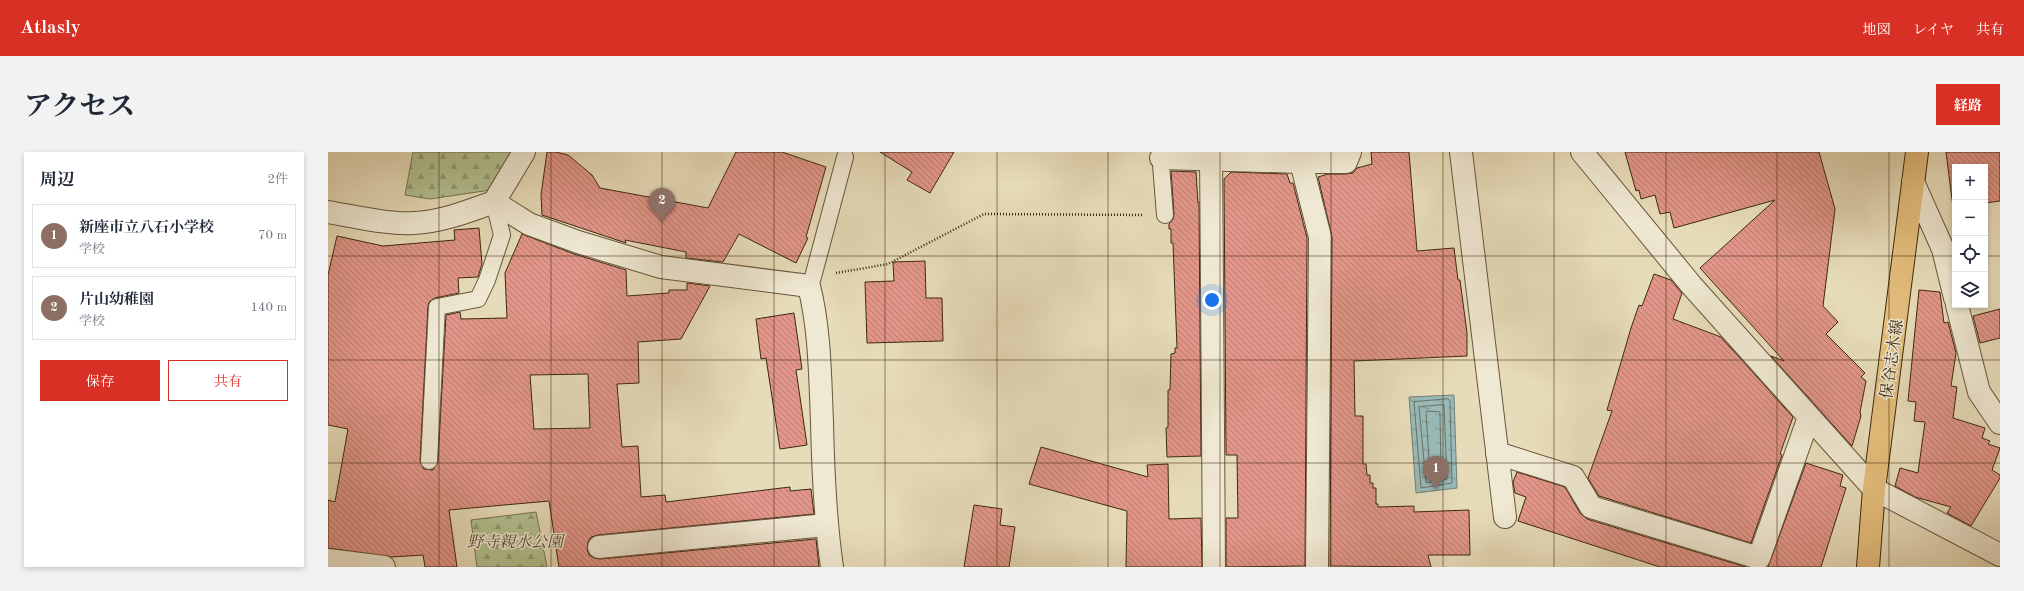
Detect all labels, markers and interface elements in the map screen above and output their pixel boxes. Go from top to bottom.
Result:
text: Atlasly [20,19,81,38]
text: 地図 [1863,23,1891,37]
text: レイヤ [1913,23,1954,37]
text: 共有 [1976,23,2004,37]
button: 経路 [1936,84,2000,125]
text: アクセス [24,94,135,122]
map controls [1952,164,1988,308]
button: + [1952,164,1988,200]
text: 周辺 [40,172,74,189]
text: 2件 [267,173,288,186]
pin: 2 [649,188,675,221]
button: − [1952,200,1988,236]
text: 新座市立八石小学校 [79,221,214,236]
text: 1 [50,229,58,242]
text: 70 m [258,229,287,242]
button: locate [1952,236,1988,272]
text: 学校 [79,243,105,256]
button: layers [1952,272,1988,308]
your location [1202,290,1222,310]
text: 片山幼稚園 [79,293,154,308]
text: 2 [50,301,58,314]
text: 140 m [250,301,287,314]
text: 学校 [79,315,105,328]
street label: 保谷志木線 [1878,318,1906,400]
button: 保存 [40,360,160,401]
button: 共有 [168,360,288,401]
pin: 1 [1423,456,1449,489]
park label: 野寺親水公園 [467,533,566,551]

